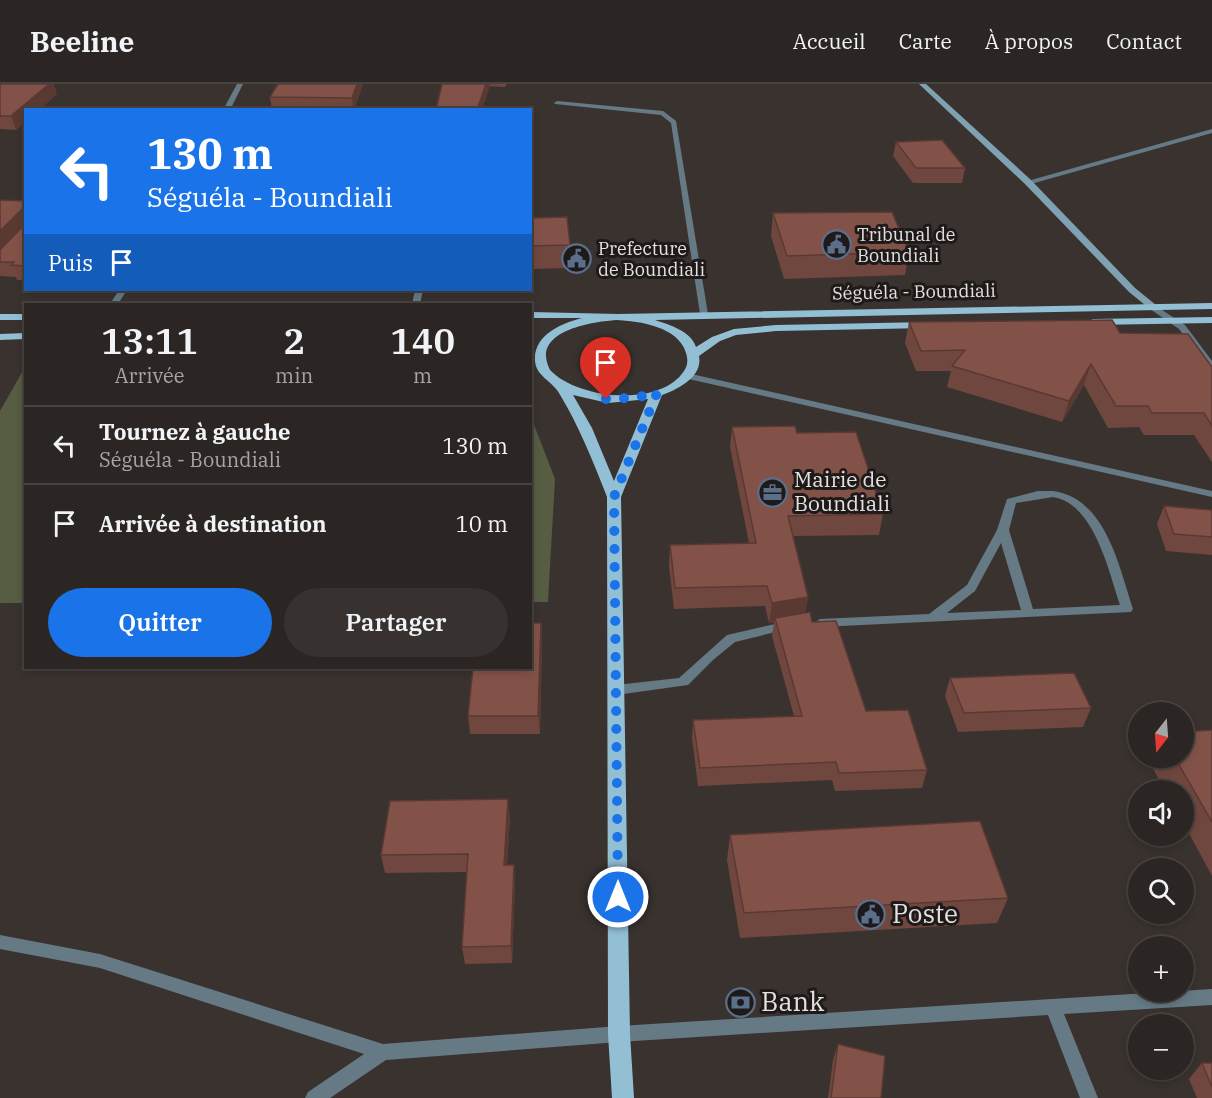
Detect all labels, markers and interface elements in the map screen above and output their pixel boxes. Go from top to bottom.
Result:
text: Beeline [30,23,134,60]
text: Accueil [793,27,866,55]
text: Carte [899,27,952,55]
text: À propos [985,27,1073,55]
text: Contact [1106,27,1182,55]
text: 130 m [147,126,273,181]
icon: left [48,132,126,210]
text: Séguéla - Boundiali [147,179,393,214]
place label: Tribunal de Boundiali [857,223,956,267]
public building icon: Tribunal de Boundiali [820,229,852,261]
place label: Prefecture de Boundiali [598,237,705,281]
public building icon: Prefecture de Boundiali [561,243,593,275]
icon: arrive [105,246,138,279]
text: Puis [48,248,93,277]
street label: Séguéla - Boundiali [832,279,996,304]
text: 13:11 [101,317,198,364]
text: 2 [283,317,305,364]
text: 140 [390,317,455,364]
pin [580,337,631,399]
icon: arrive [589,346,622,379]
text: Arrivée [115,362,184,389]
text: min [275,362,313,389]
text: m [413,362,432,389]
text: Tournez à gauche [99,417,290,446]
icon: left [48,429,81,462]
text: 130 m [442,431,508,460]
text: Séguéla - Boundiali [99,446,281,473]
place label: Mairie de Boundiali [794,465,890,517]
office icon: Mairie de Boundiali [757,476,789,508]
icon: arrive [48,507,81,540]
text: Arrivée à destination [99,509,327,538]
text: 10 m [456,509,508,538]
button: Quitter [48,588,272,657]
button: Partager [284,588,508,657]
north arrow [1128,702,1194,768]
map controls [1128,702,1194,1080]
button: sound [1128,780,1194,846]
button: search [1128,858,1194,924]
position arrow [586,865,650,929]
place label: Poste [892,896,958,930]
public building icon: Poste [855,898,887,930]
button: + [1128,936,1194,1002]
place label: Bank [761,984,824,1018]
bank icon: Bank [724,986,756,1018]
button: − [1128,1014,1194,1080]

